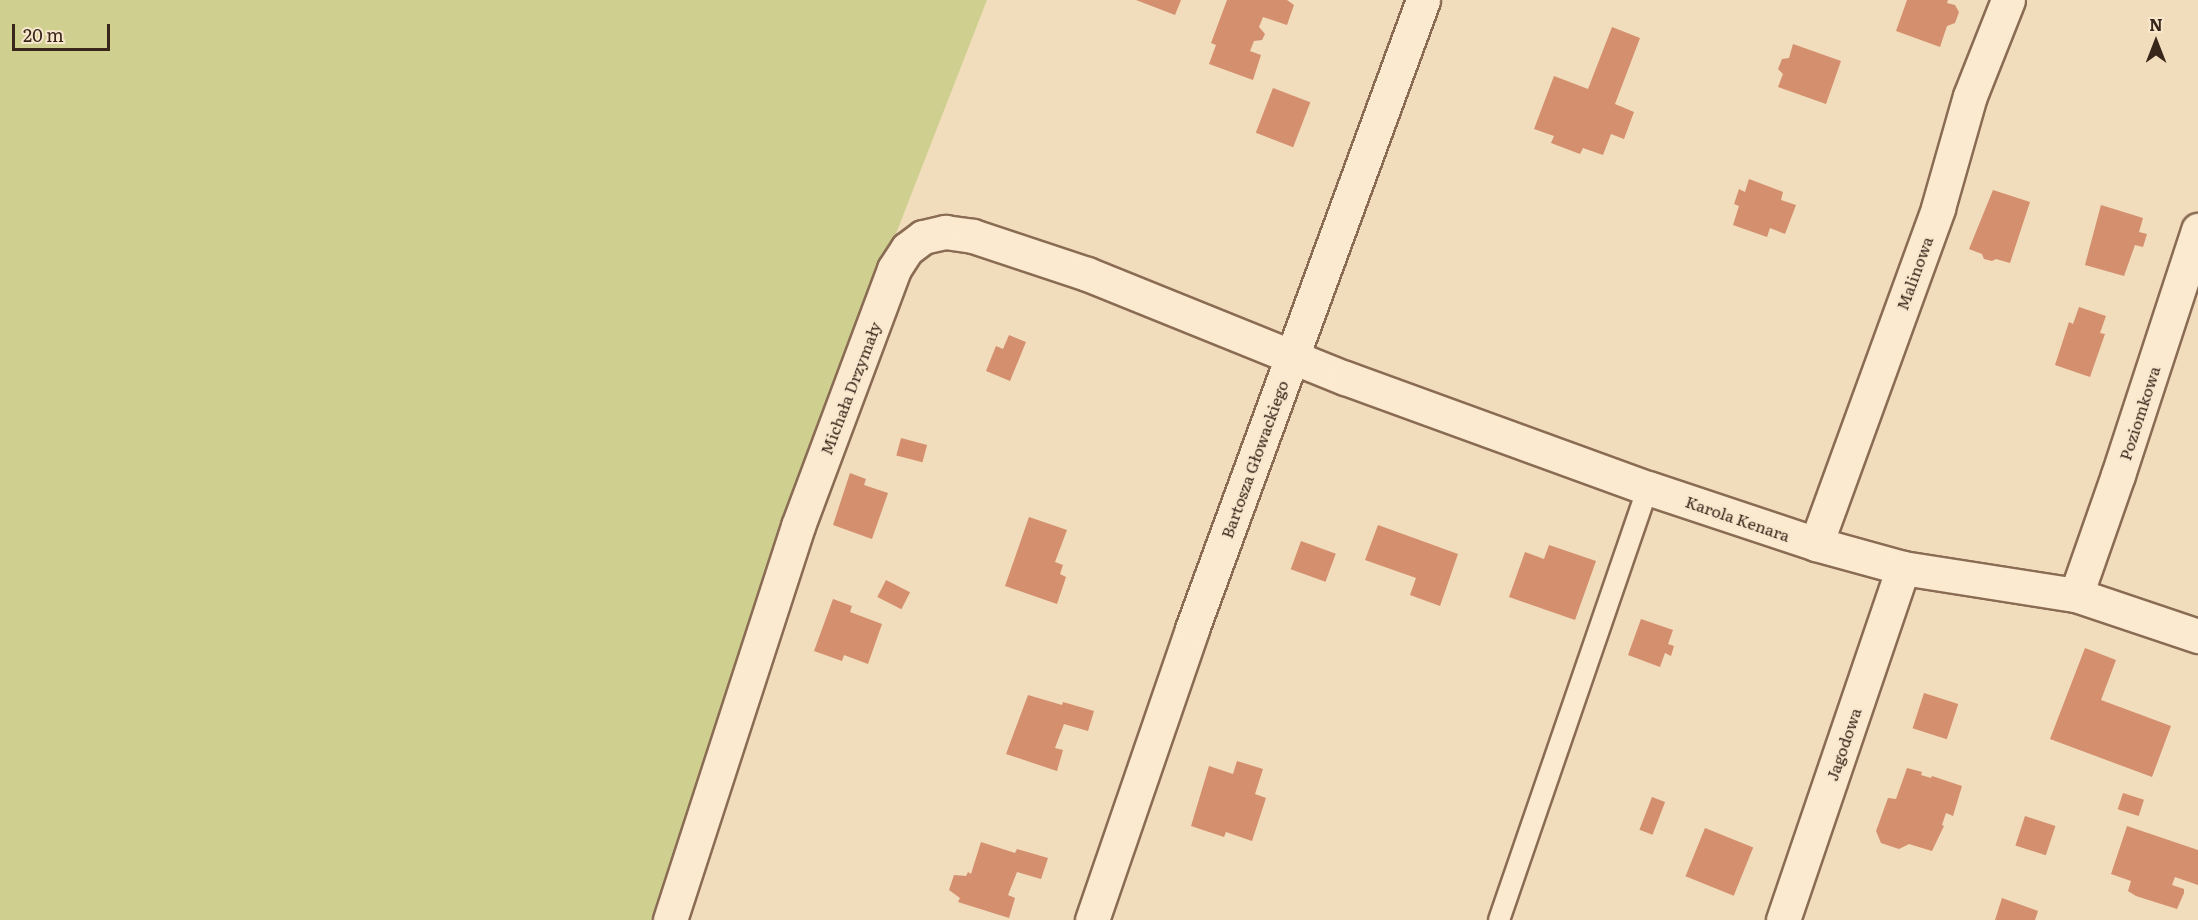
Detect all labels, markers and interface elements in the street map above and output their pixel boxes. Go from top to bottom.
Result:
scale bar [15,12,112,50]
north arrow [2126,12,2186,72]
text: N [2149,12,2163,36]
text: 20 m [23,21,64,48]
street label: Malinowa [1892,234,1936,312]
street label: Michała Drzymały [816,319,884,457]
street label: Poziomkowa [2115,364,2163,462]
street label: Bartosza Głowackiego [1216,377,1292,541]
street label: Karola Kenara [1683,491,1793,545]
street label: Jagodowa [1822,705,1864,783]

